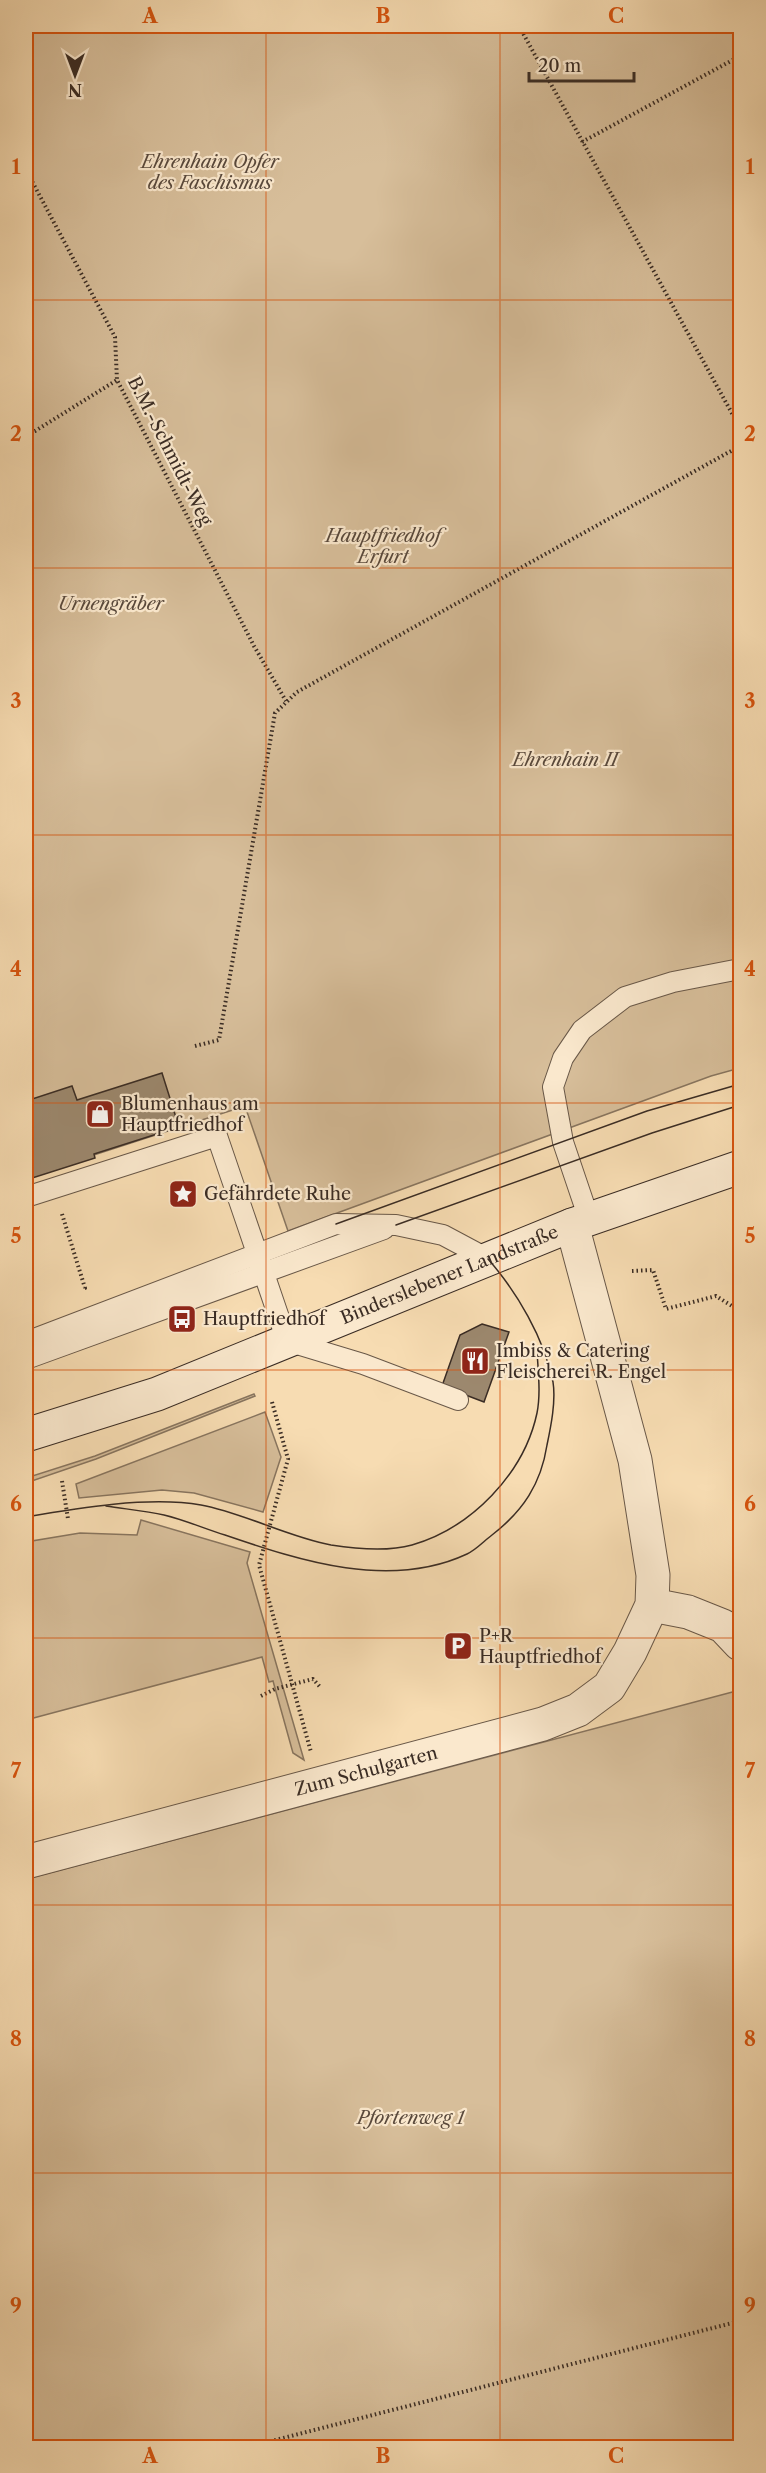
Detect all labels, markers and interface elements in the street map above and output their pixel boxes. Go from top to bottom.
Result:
text: A [141,4,158,28]
text: B [376,4,391,28]
text: C [608,4,624,28]
north arrow [45,45,105,105]
scale bar [529,45,634,83]
text: 20 m [538,55,582,77]
text: N [68,80,82,100]
park label: Ehrenhain Opfer des Faschismus [139,151,280,194]
text: 1 [12,155,21,179]
text: 1 [746,155,755,179]
street label: B.M.-Schmidt-Weg [123,373,217,530]
text: 2 [10,422,22,446]
text: 2 [744,422,756,446]
park label: Hauptfriedhof Erfurt [324,525,447,568]
park label: Urnengräber [58,593,166,615]
text: 3 [10,689,22,713]
text: 3 [744,689,756,713]
park label: Ehrenhain II [510,749,621,771]
text: 4 [10,957,22,981]
text: 4 [744,957,756,981]
place label: Blumenhaus am Hauptfriedhof [121,1093,259,1136]
shop icon: Blumenhaus am Hauptfriedhof [84,1098,116,1130]
place icon: Gefährdete Ruhe [167,1178,199,1210]
place label: Gefährdete Ruhe [204,1183,351,1205]
street label: Binderslebener Landstraße [337,1221,561,1329]
text: 5 [10,1224,22,1248]
text: 5 [744,1224,756,1248]
bus stop icon: Hauptfriedhof [166,1303,198,1335]
place label: Hauptfriedhof [203,1308,328,1330]
place label: Imbiss & Catering Fleischerei R. Engel [496,1340,666,1383]
restaurant icon: Imbiss & Catering Fleischerei R. Engel [459,1345,491,1377]
text: 6 [10,1492,22,1516]
text: 6 [744,1492,756,1516]
place label: P+R Hauptfriedhof [479,1625,604,1668]
parking icon: P+R Hauptfriedhof [442,1630,474,1662]
street label: Zum Schulgarten [292,1742,440,1801]
text: 7 [11,1759,22,1783]
text: 7 [745,1759,756,1783]
text: 8 [10,2027,22,2051]
text: 8 [744,2027,756,2051]
park label: Pfortenweg 1 [355,2107,466,2129]
text: 9 [10,2294,22,2318]
text: 9 [744,2294,756,2318]
text: A [141,2444,158,2468]
text: B [376,2444,391,2468]
text: C [608,2444,624,2468]

